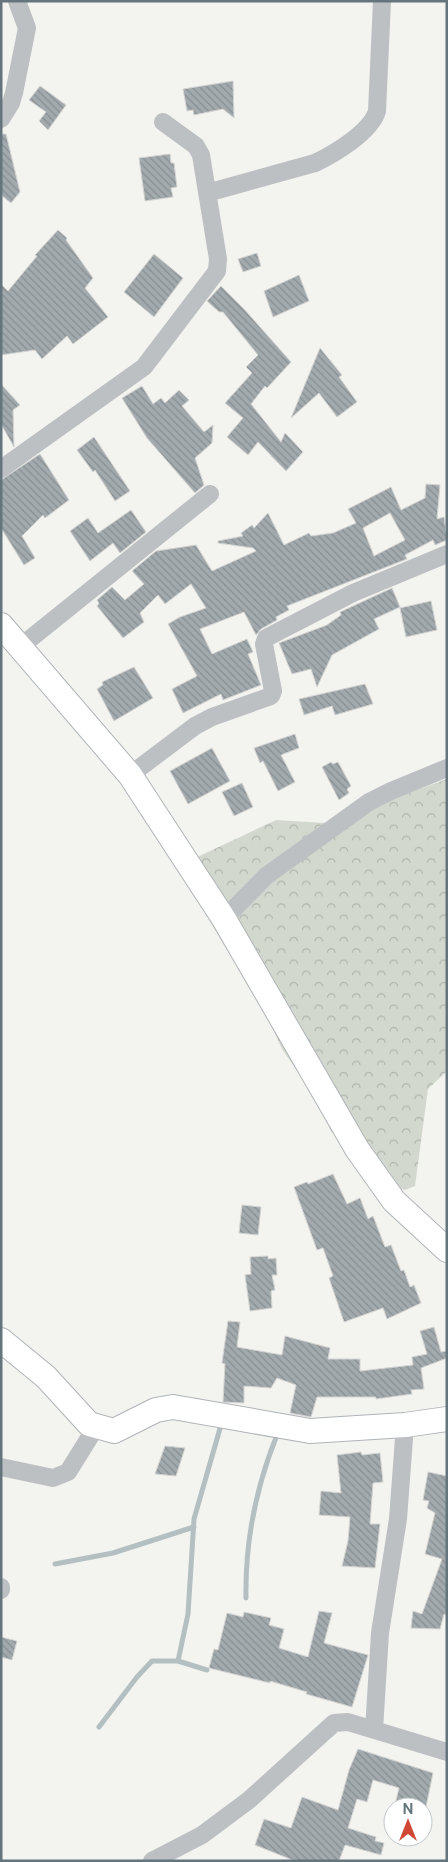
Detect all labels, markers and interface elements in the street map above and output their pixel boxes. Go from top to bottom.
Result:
north arrow [383,1797,433,1847]
text: N [403,1801,413,1817]

